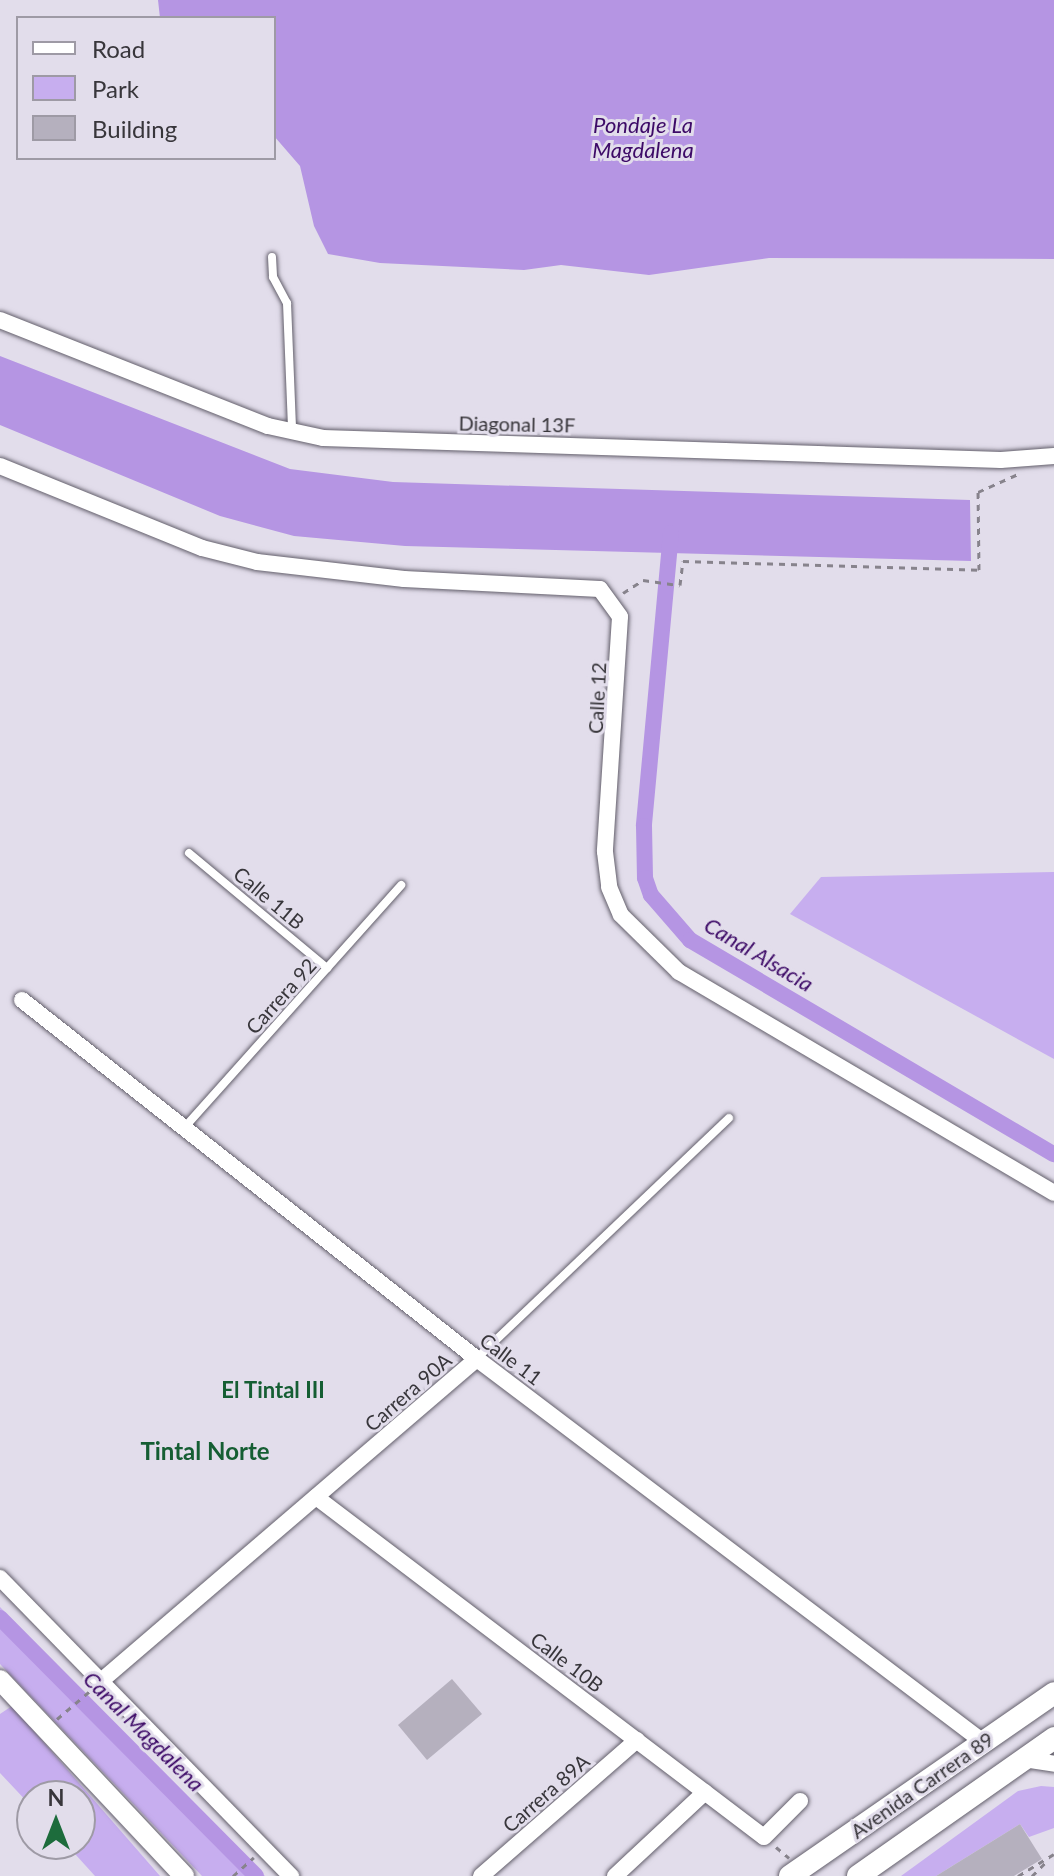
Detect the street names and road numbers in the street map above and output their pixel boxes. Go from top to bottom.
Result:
street label: Diagonal 13F [458,411,576,437]
street label: Calle 12 [583,662,611,734]
street label: Calle 11B [229,862,309,934]
street label: Carrera 92 [241,953,321,1039]
street label: Calle 11 [475,1328,547,1390]
street label: Carrera 90A [360,1348,456,1436]
street label: Calle 10B [526,1627,608,1697]
street label: Avenida Carrera 89 [846,1727,998,1843]
street label: Carrera 89A [498,1749,594,1837]

